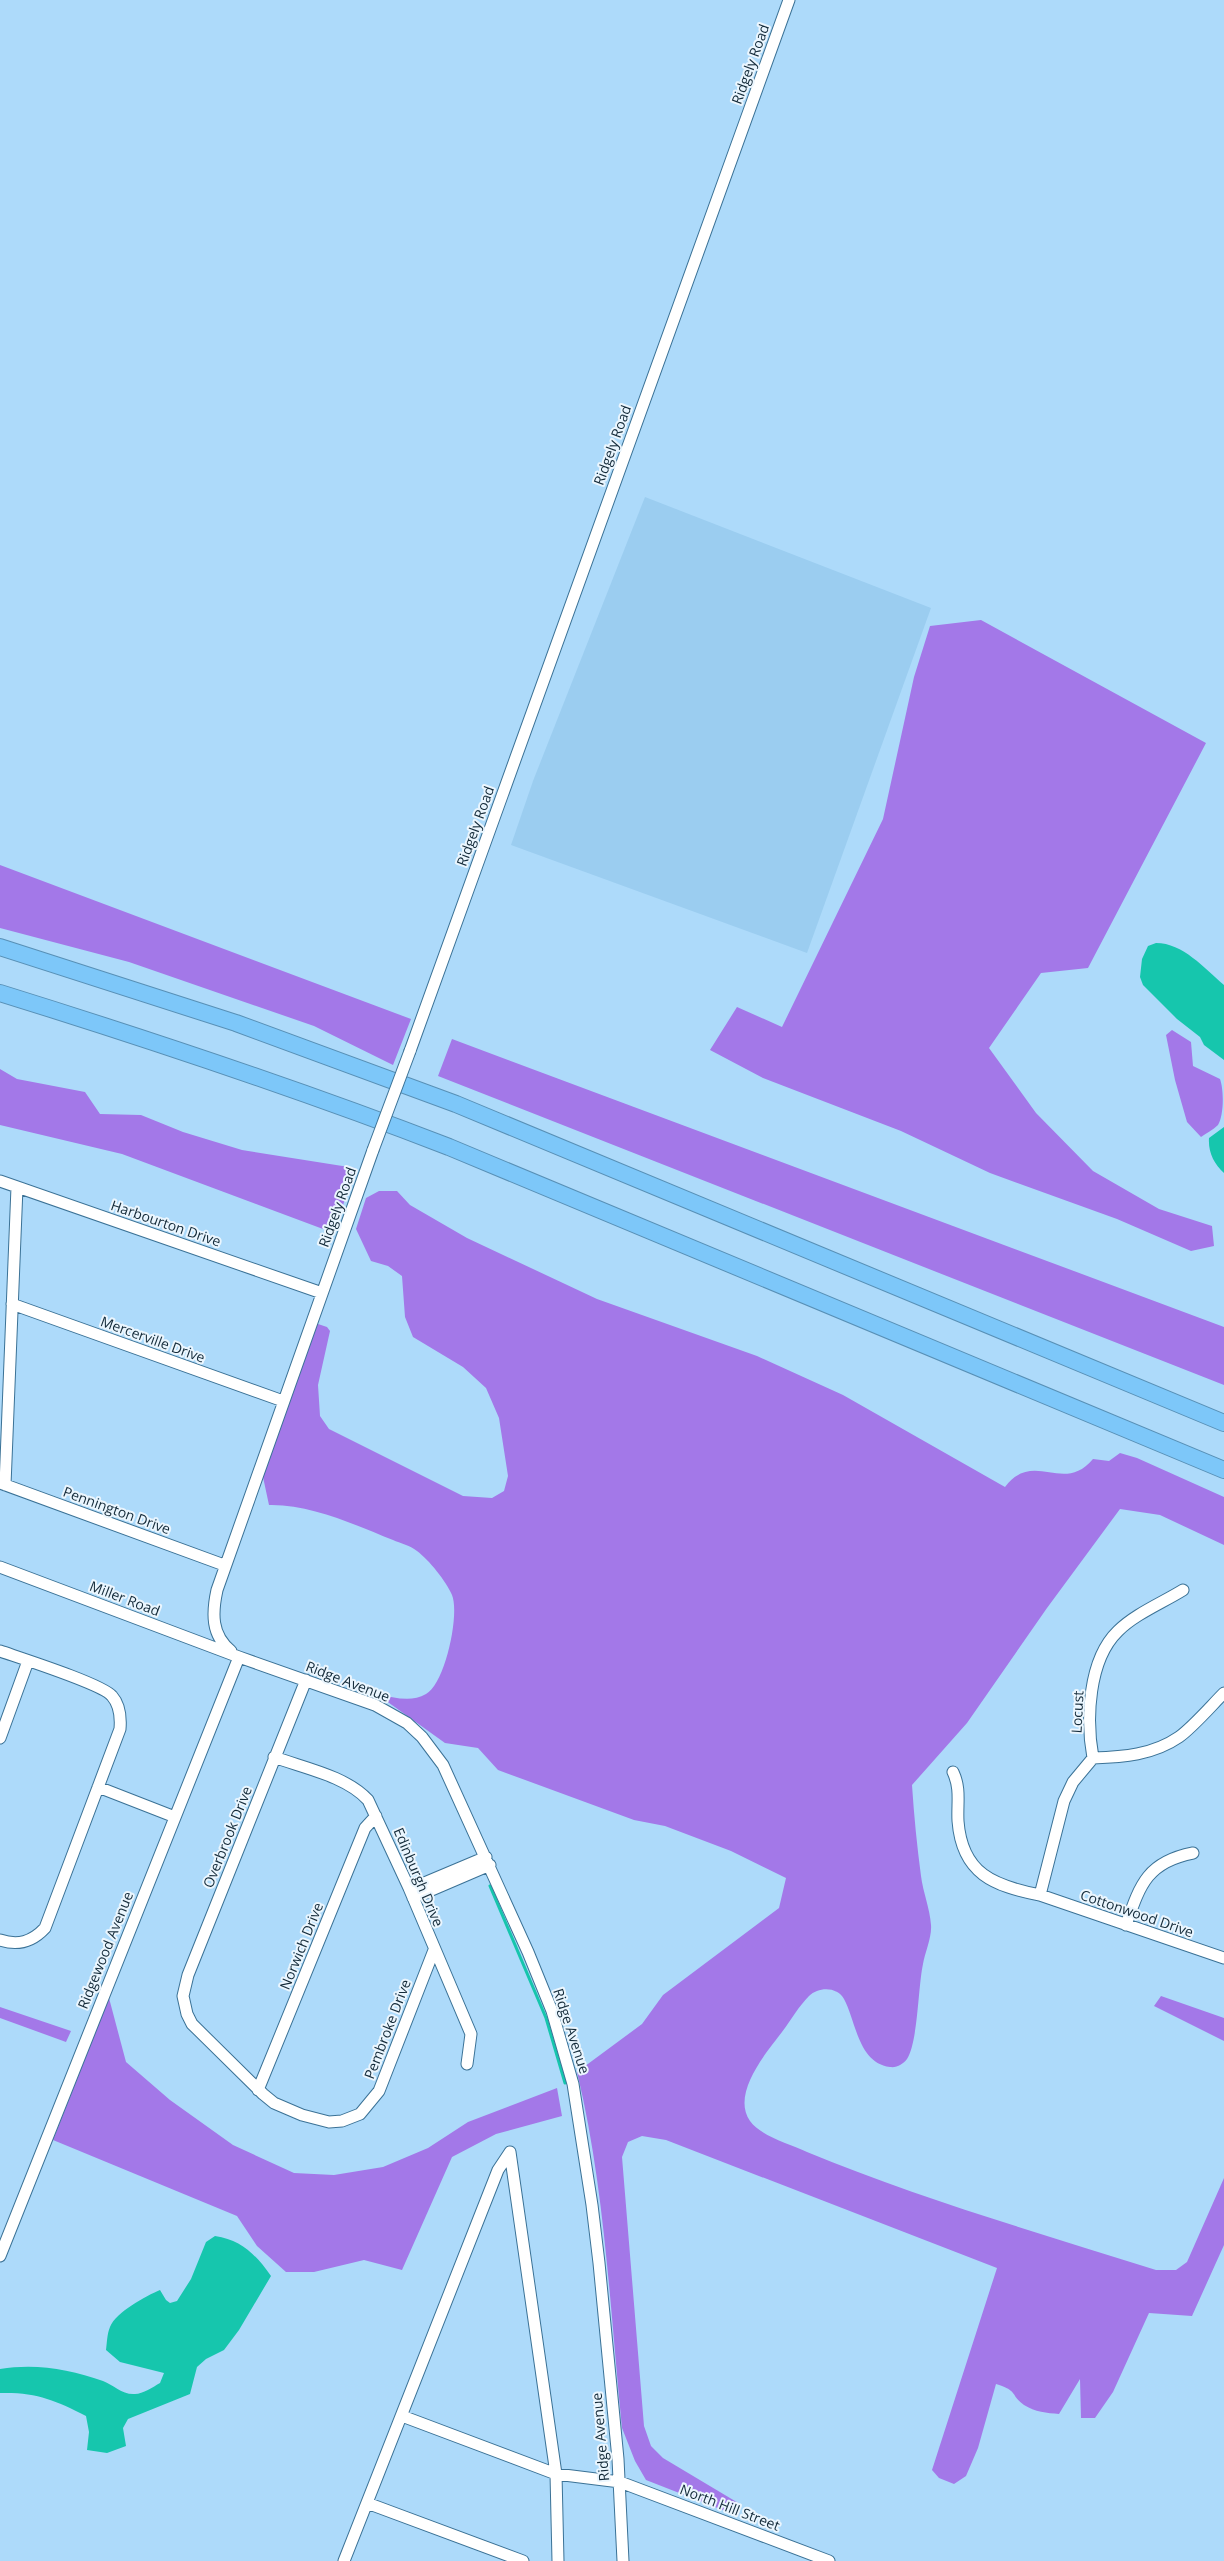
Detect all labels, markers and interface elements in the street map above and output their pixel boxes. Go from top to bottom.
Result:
street label: Ridgely Road [727,21,773,107]
street label: Ridgely Road [589,402,635,488]
street label: Ridgely Road [452,783,498,869]
street label: Ridgely Road [314,1164,360,1250]
street label: Harbourton Drive [109,1195,224,1251]
street label: Mercerville Drive [98,1311,208,1367]
street label: Pennington Drive [61,1482,174,1538]
street label: Miller Road [87,1576,163,1620]
street label: Ridge Avenue [303,1656,393,1706]
street label: Locust [1066,1690,1088,1734]
street label: Overbrook Drive [198,1783,256,1891]
street label: Edinburgh Drive [390,1825,448,1929]
street label: Cottonwood Drive [1078,1885,1196,1941]
street label: Ridgewood Avenue [73,1888,137,2011]
street label: Norwich Drive [275,1900,327,1992]
street label: Pembroke Drive [359,1976,415,2081]
street label: Ridge Avenue [549,1986,595,2076]
street label: Ridge Avenue [587,2392,613,2482]
street label: North Hill Street [677,2479,783,2535]

